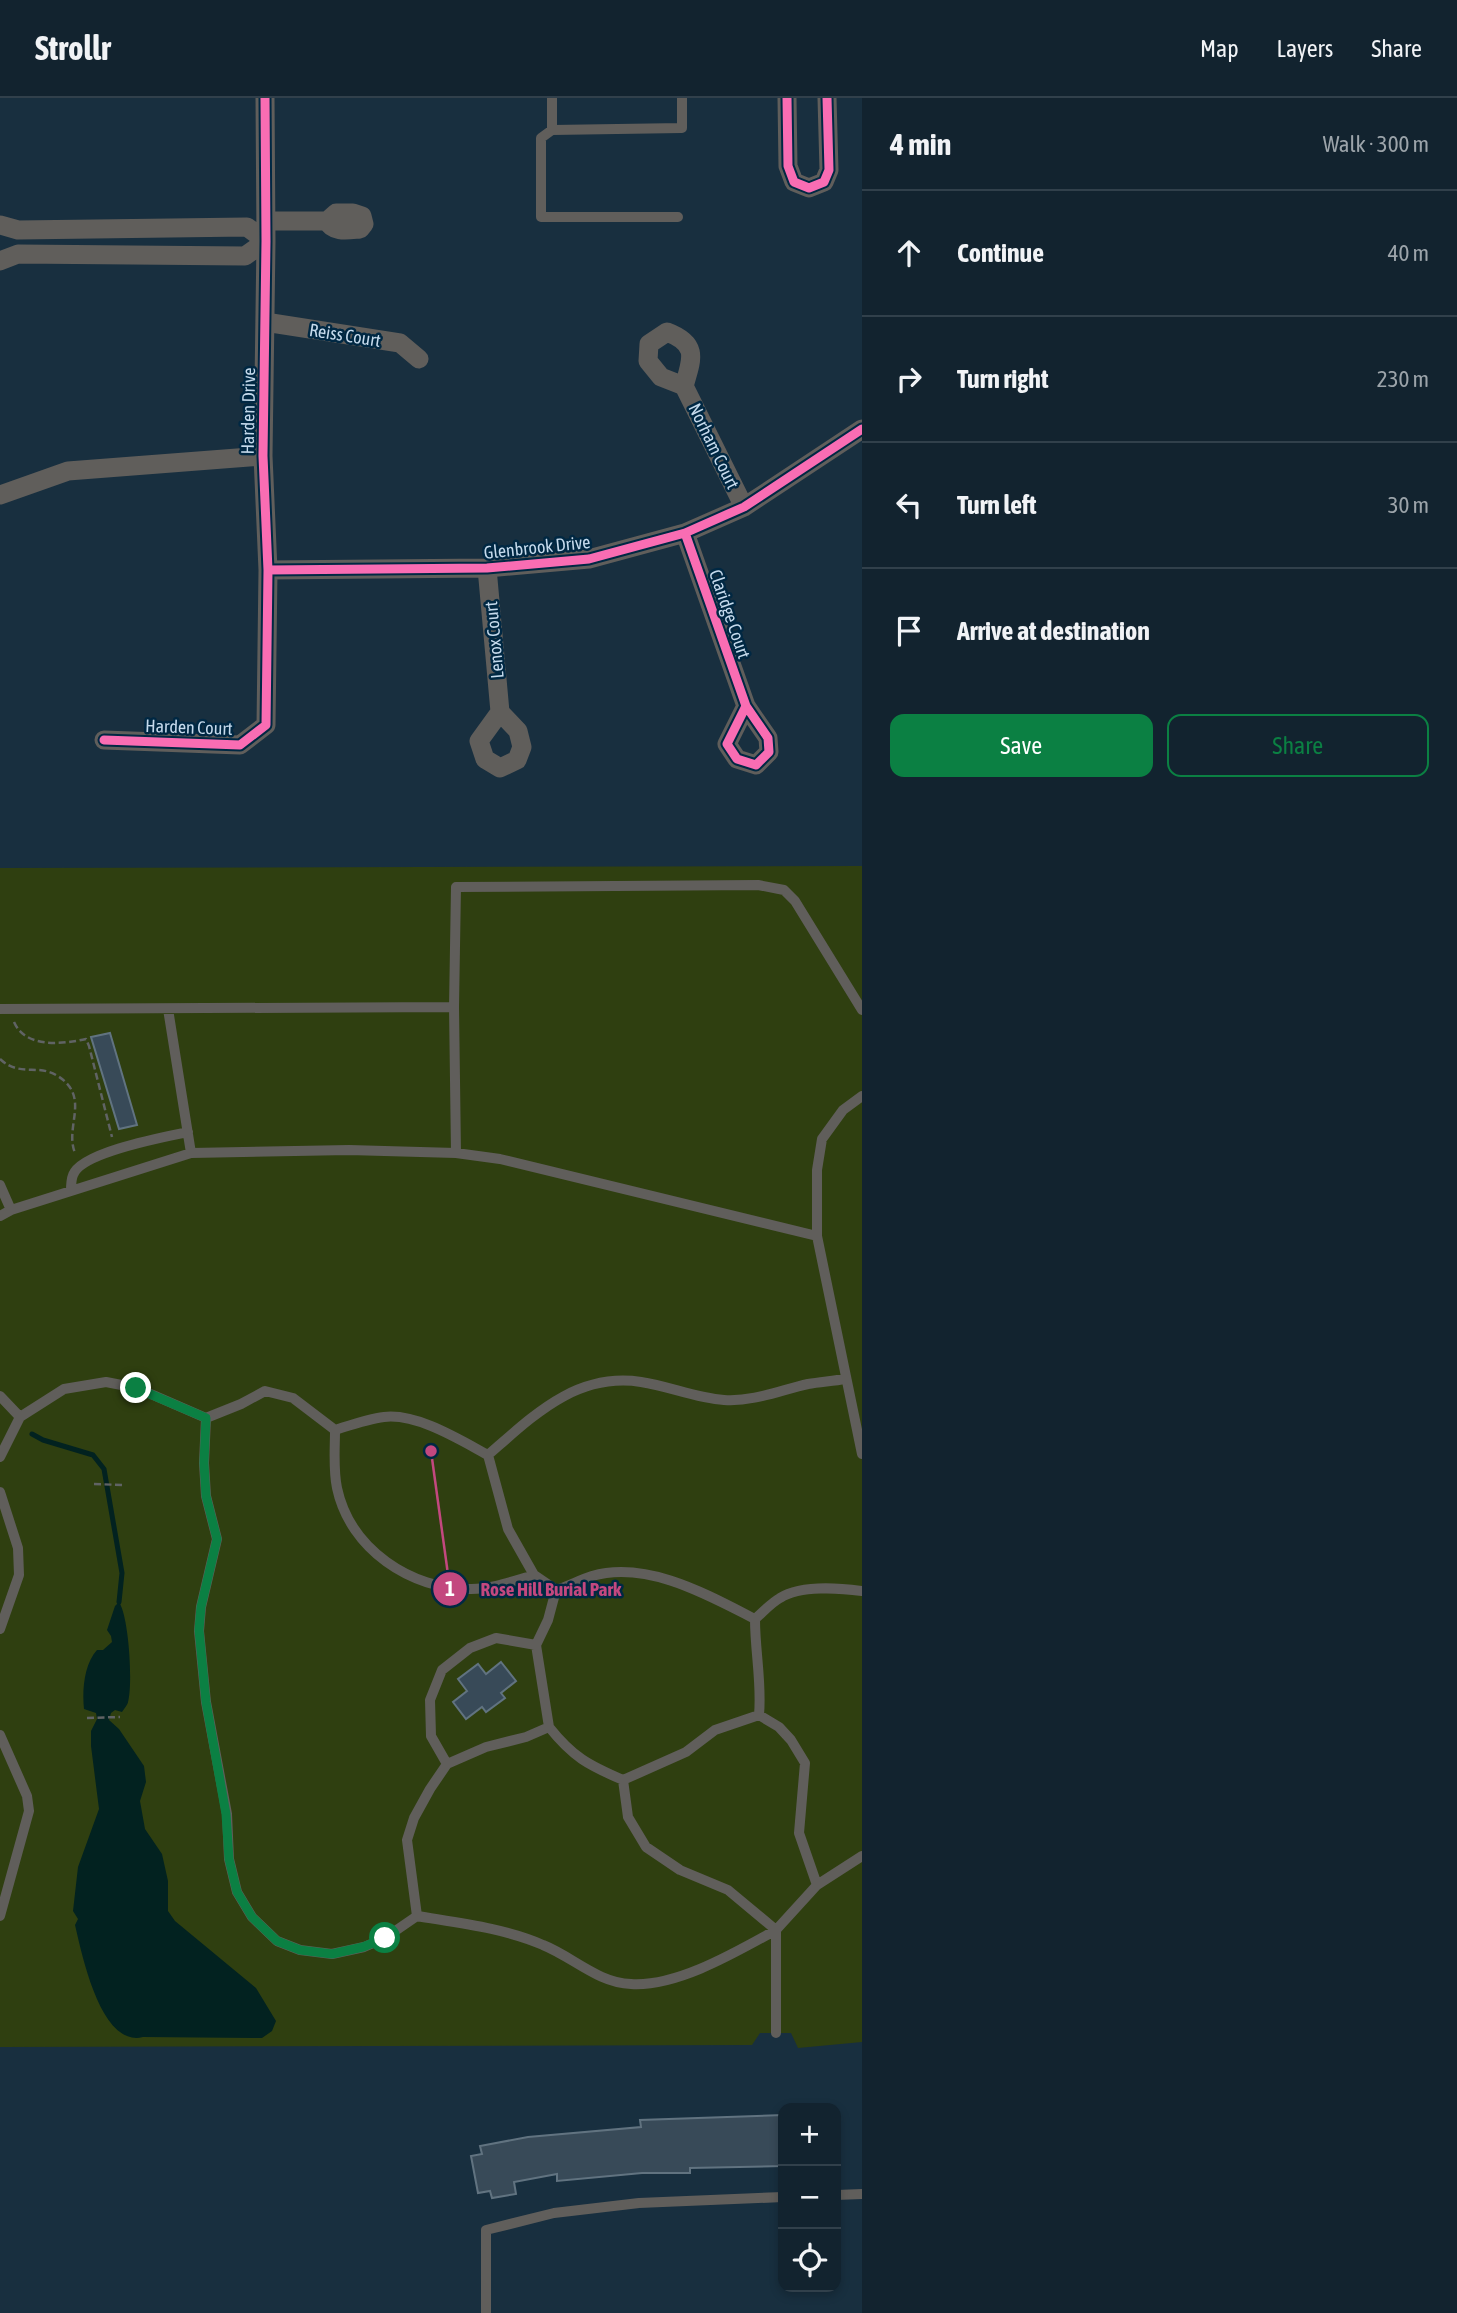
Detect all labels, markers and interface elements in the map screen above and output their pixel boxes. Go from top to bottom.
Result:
text: Strollr [35,29,111,67]
text: Map [1200,35,1239,62]
text: Layers [1277,35,1333,62]
text: Share [1371,35,1422,62]
text: 4 min [890,127,951,161]
text: Walk · 300 m [1323,131,1429,157]
icon: ahead [890,234,928,272]
text: Continue [957,238,1044,268]
text: 40 m [1388,240,1429,266]
street label: Reiss Court [308,319,382,351]
icon: right [890,360,928,398]
text: Turn right [957,364,1048,394]
text: 230 m [1377,366,1429,392]
street label: Harden Drive [237,367,259,455]
street label: Norham Court [684,400,744,492]
icon: left [890,486,928,524]
text: Turn left [957,490,1037,520]
text: 30 m [1388,492,1429,518]
street label: Glenbrook Drive [483,531,591,563]
street label: Claridge Court [705,567,755,661]
street label: Lenox Court [480,600,508,680]
icon: arrive [890,612,928,650]
text: Arrive at destination [957,616,1150,646]
button: Save [890,714,1153,777]
button: Share [1167,714,1429,777]
street label: Harden Court [145,715,233,739]
route end [120,1372,151,1403]
callout: Rose Hill Burial Park [432,1569,636,1609]
text: 1 [445,1576,455,1600]
text: Rose Hill Burial Park [481,1578,622,1600]
route start [369,1922,400,1953]
map controls [778,2103,841,2292]
button: + [778,2103,841,2166]
button: − [778,2166,841,2229]
button: locate [778,2229,841,2292]

